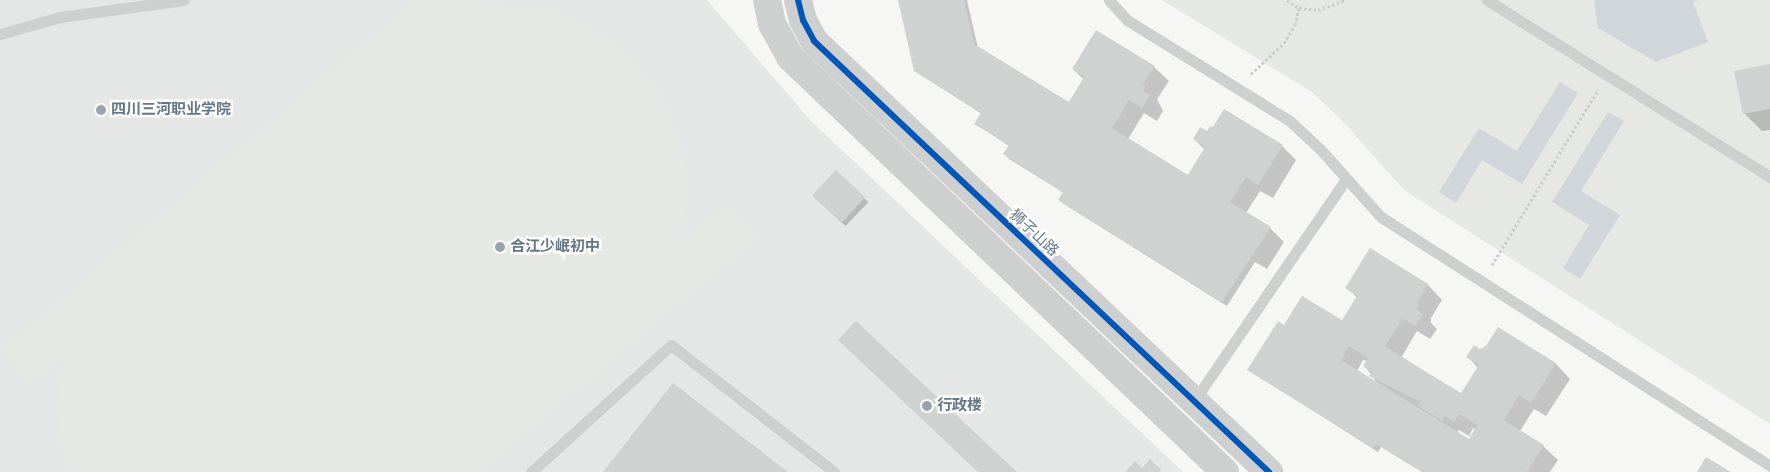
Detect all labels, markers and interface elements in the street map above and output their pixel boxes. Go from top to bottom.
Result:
place label: 四川三河职业学院 [111,101,231,119]
marker: 四川三河职业学院 [95,104,107,116]
street label: 狮子山路 [1006,206,1062,260]
place label: 合江少岷初中 [510,238,600,256]
marker: 合江少岷初中 [494,241,506,253]
place label: 行政楼 [937,397,982,415]
marker: 行政楼 [921,400,933,412]

